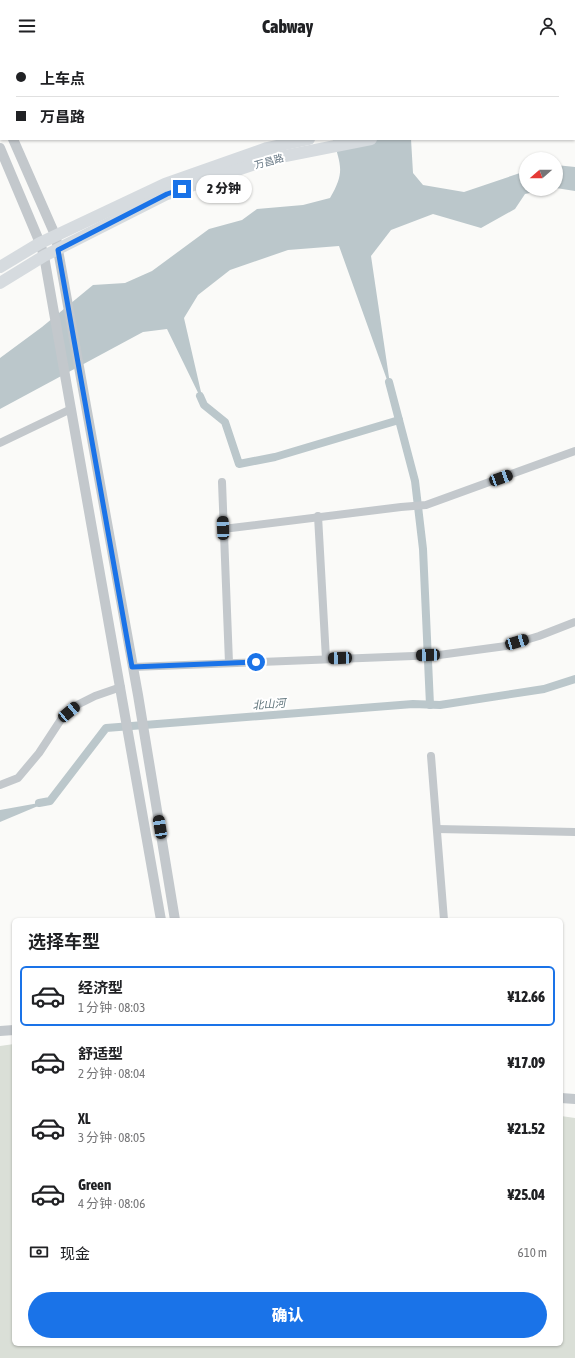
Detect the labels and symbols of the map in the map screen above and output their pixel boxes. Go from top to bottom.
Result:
street label: 万昌路 [253,152,285,171]
north arrow [519,152,563,196]
callout: 2 分钟 [196,175,252,203]
route end [173,180,191,198]
car [488,468,514,488]
car [217,516,229,540]
car [504,633,530,651]
car [416,649,440,661]
car [328,652,352,664]
route start [247,653,265,671]
water label: 北山河 [252,697,288,711]
car [56,700,82,724]
car [152,814,168,840]

